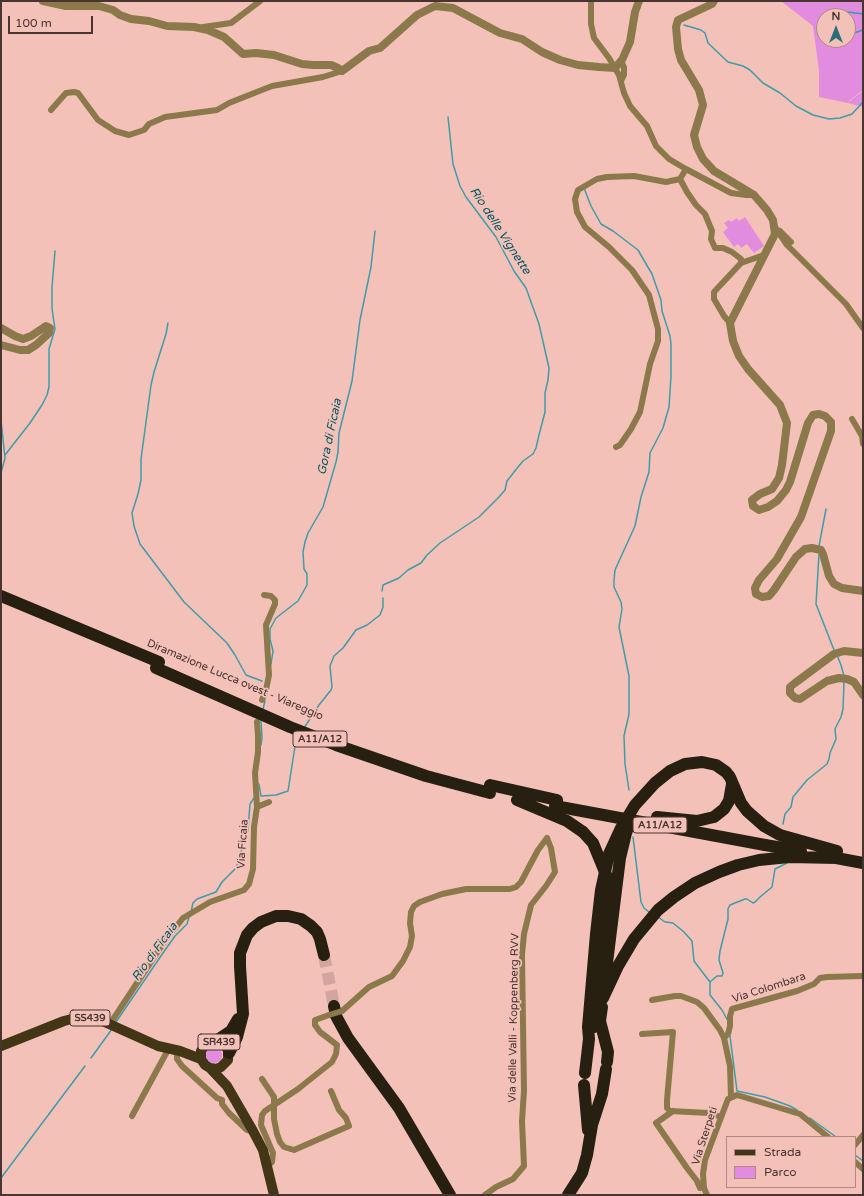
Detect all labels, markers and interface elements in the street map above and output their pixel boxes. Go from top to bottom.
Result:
scale bar [10,8,95,34]
north arrow [816,8,856,48]
text: N [832,10,840,23]
text: 100 m [15,16,52,30]
water label: Rio delle Vignette [466,185,534,277]
water label: Gora di Ficaia [315,398,345,476]
street label: Diramazione Lucca ovest - Viareggio [145,637,325,723]
road number: A11/A12 [293,731,347,747]
road number: A11/A12 [633,817,687,833]
street label: Via Ficaia [235,819,251,869]
water label: Rio di Ficaia [129,920,181,984]
street label: Via delle Valli - Koppenberg RVV [506,933,522,1103]
street label: Via Colombara [731,970,807,1006]
road number: SS439 [70,1010,110,1026]
road number: SR439 [198,1034,240,1050]
street label: Via Sterpeti [689,1105,721,1167]
legend [726,1136,856,1188]
text: Strada [764,1145,801,1159]
text: Parco [764,1165,797,1179]

